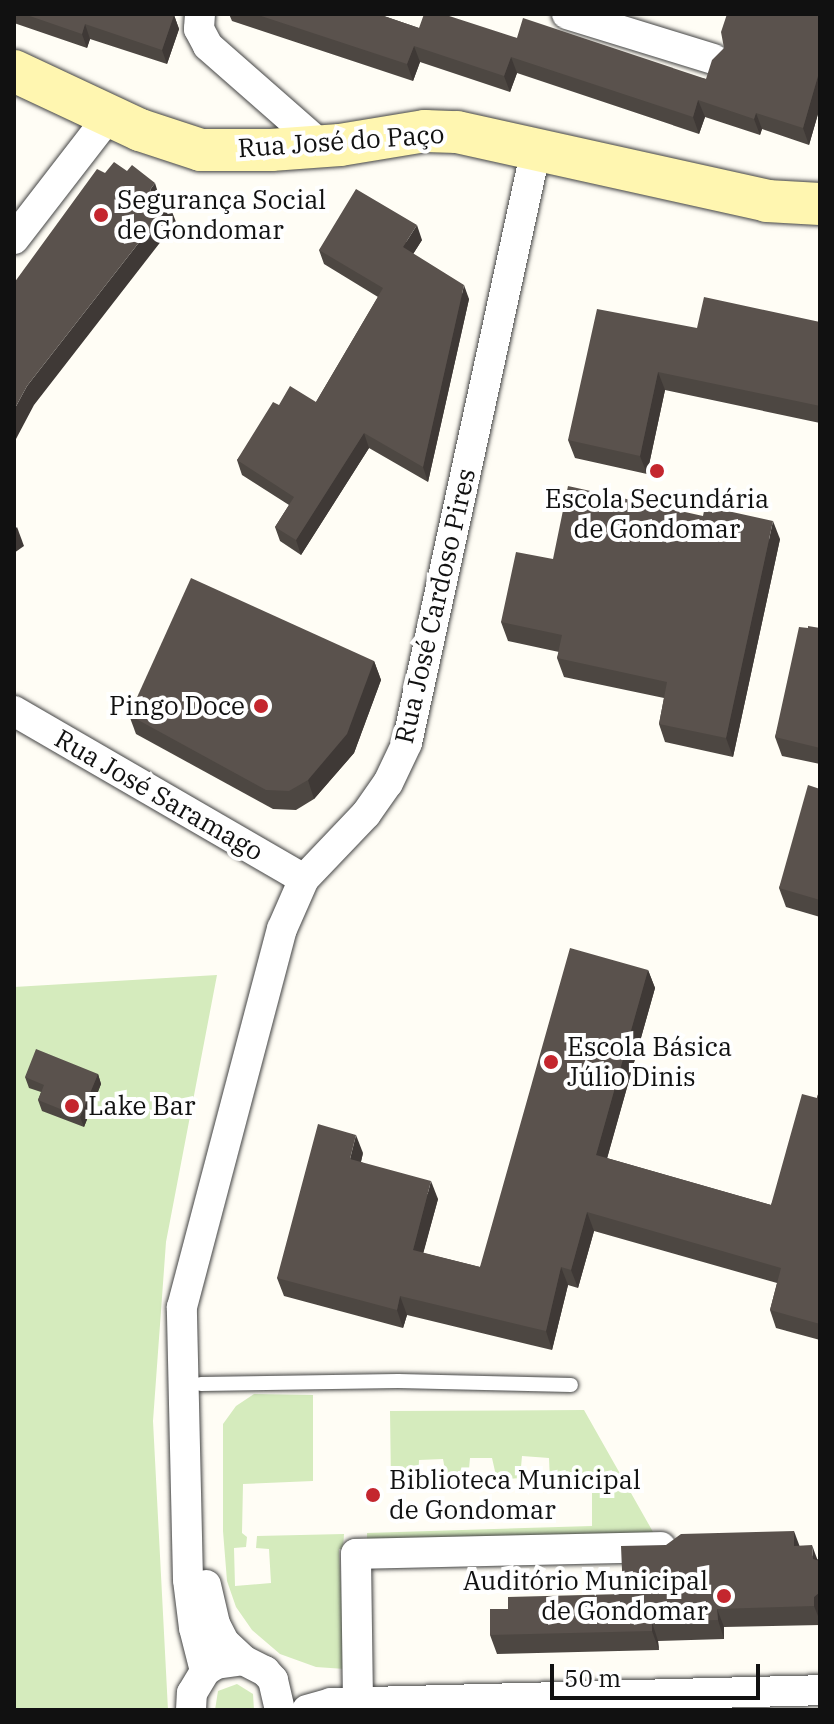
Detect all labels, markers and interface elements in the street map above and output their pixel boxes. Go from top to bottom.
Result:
street label: Rua José do Paço [237,118,445,164]
place label: Segurança Social de Gondomar [117,184,326,246]
marker: Segurança Social de Gondomar [92,206,110,224]
marker: Escola Secundária de Gondomar [648,462,666,480]
street label: Rua José Cardoso Pires [388,465,482,747]
place label: Escola Secundária de Gondomar [545,483,769,544]
place label: Pingo Doce [109,690,245,722]
marker: Pingo Doce [252,697,270,715]
street label: Rua José Saramago [49,723,269,867]
place label: Escola Básica Júlio Dinis [567,1031,732,1092]
marker: Escola Básica Júlio Dinis [542,1053,560,1071]
place label: Lake Bar [88,1090,196,1122]
marker: Lake Bar [63,1097,81,1115]
place label: Biblioteca Municipal de Gondomar [389,1464,641,1526]
marker: Biblioteca Municipal de Gondomar [364,1486,382,1504]
place label: Auditório Municipal de Gondomar [463,1565,708,1626]
marker: Auditório Municipal de Gondomar [715,1587,733,1605]
scale bar [554,1648,764,1698]
text: 50 m [564,1662,621,1694]

